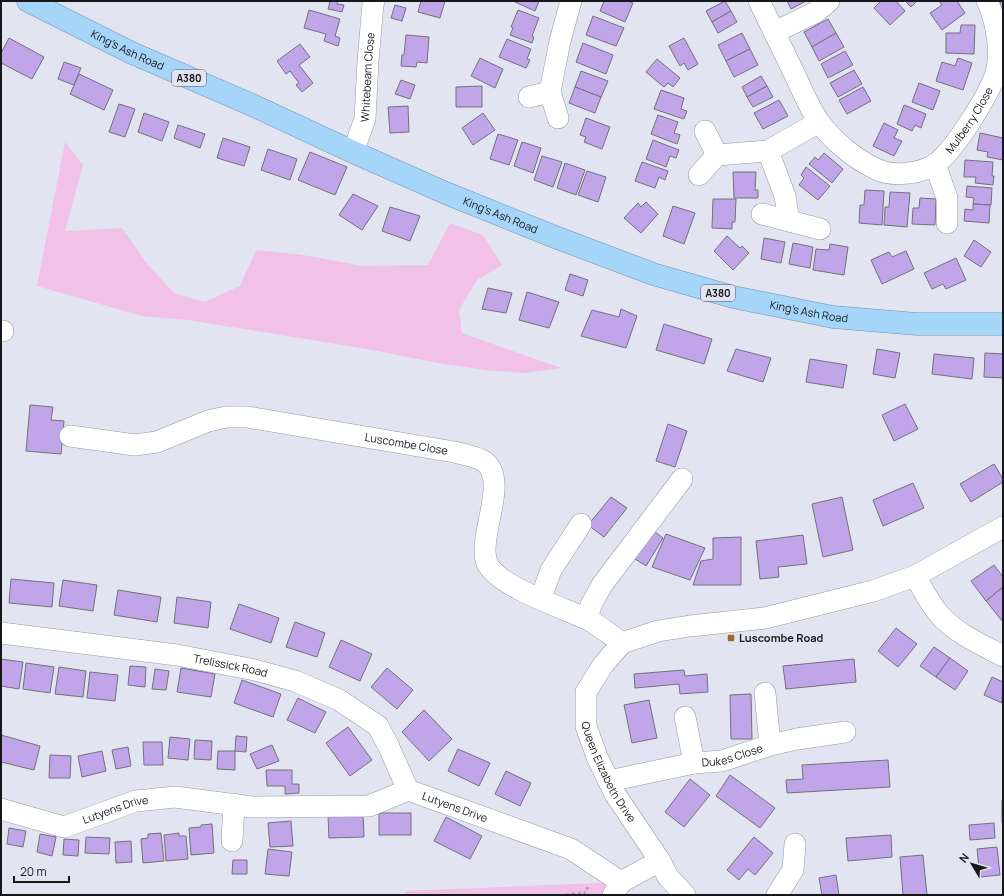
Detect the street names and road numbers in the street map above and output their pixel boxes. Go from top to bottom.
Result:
street label: King's Ash Road [89,26,167,73]
street label: Whitebeam Close [357,31,378,122]
road number: A380 [172,70,206,86]
street label: Mulberry Close [942,84,996,156]
street label: King's Ash Road [461,193,540,236]
road number: A380 [701,285,735,301]
street label: King's Ash Road [769,297,849,325]
street label: Luscombe Close [364,429,450,458]
street label: Trelissick Road [192,650,270,680]
street label: Queen Elizabeth Drive [579,722,640,825]
street label: Dukes Close [701,740,765,769]
street label: Lutyens Drive [420,788,490,825]
street label: Lutyens Drive [80,792,149,827]

